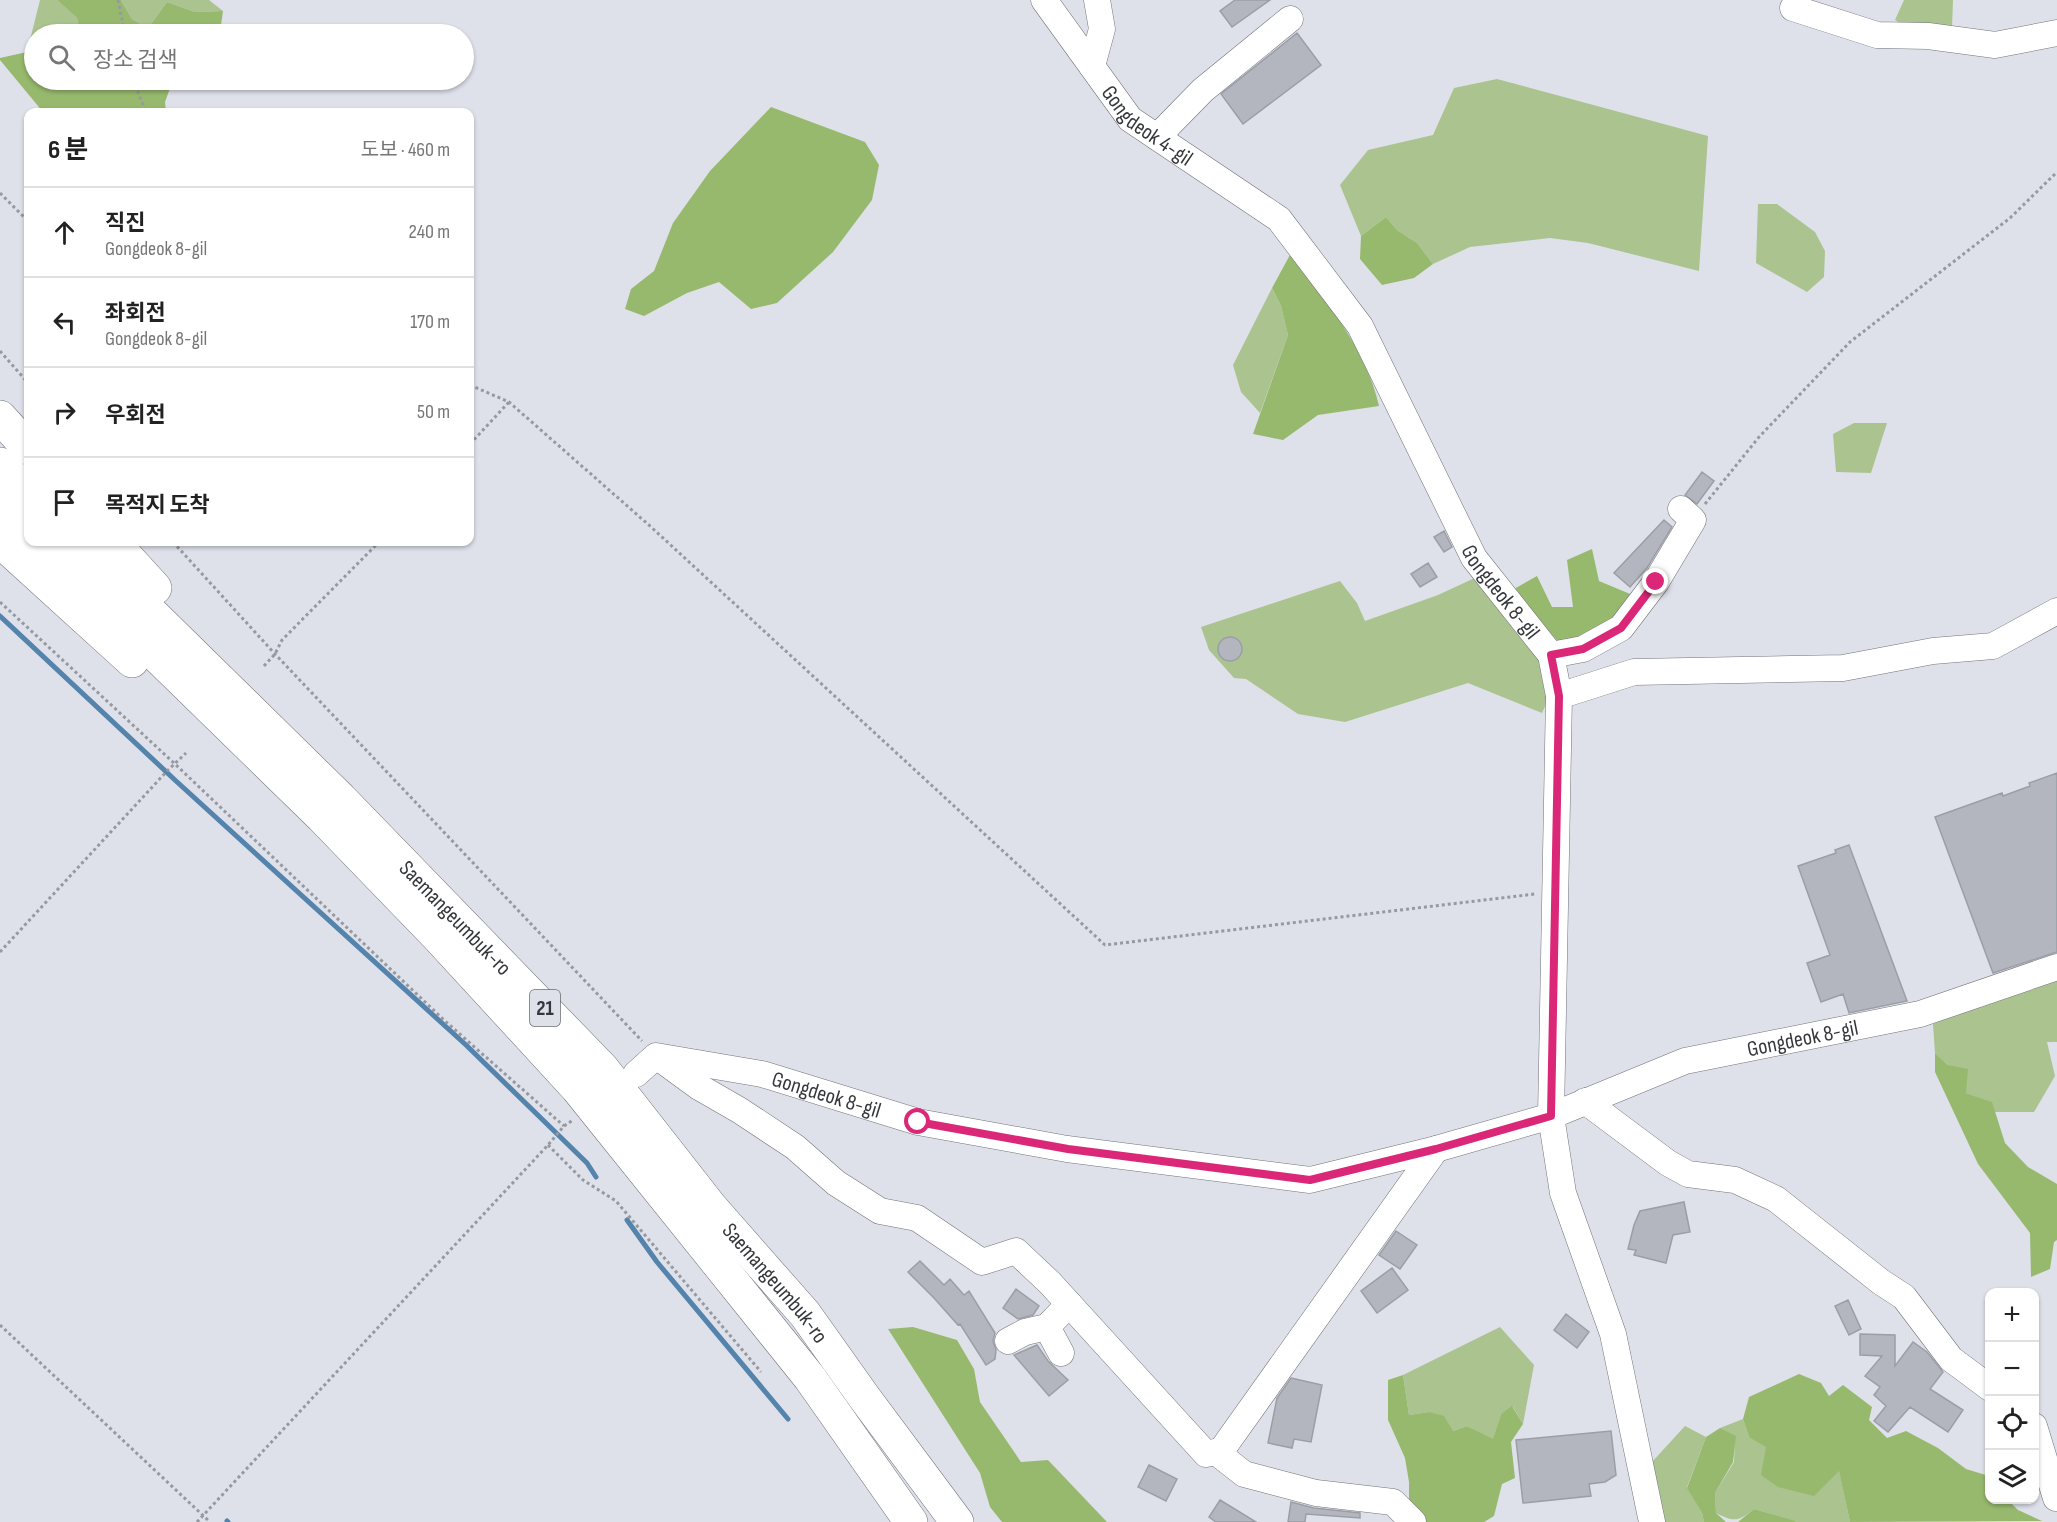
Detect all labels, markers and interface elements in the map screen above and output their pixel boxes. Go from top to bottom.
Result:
search box [24,24,474,90]
icon: search [45,41,78,74]
text: 장소 검색 [93,47,177,74]
street label: Gongdeok 4-gil [1095,80,1198,172]
text: 6 분 [48,135,88,166]
text: 도보 · 460 m [361,138,450,162]
text: 직진 [105,210,145,237]
icon: ahead [48,216,81,249]
text: 240 m [409,220,450,244]
text: Gongdeok 8-gil [105,237,207,261]
text: 좌회전 [105,300,166,327]
icon: left [48,306,81,339]
text: 170 m [410,310,450,334]
text: Gongdeok 8-gil [105,327,207,351]
icon: right [48,396,81,429]
text: 50 m [417,400,450,424]
text: 우회전 [105,402,166,429]
icon: arrive [48,486,81,519]
text: 목적지 도착 [105,492,210,519]
street label: Gongdeok 8-gil [1455,541,1545,645]
route end [1642,568,1668,594]
street label: Saemangeumbuk-ro [393,855,517,982]
road number: 21 [530,990,560,1026]
street label: Gongdeok 8-gil [1745,1015,1861,1063]
street label: Gongdeok 8-gil [768,1066,884,1125]
route start [904,1108,930,1134]
street label: Saemangeumbuk-ro [716,1218,833,1349]
map controls [1985,1288,2039,1504]
button: + [1985,1288,2039,1342]
button: − [1985,1342,2039,1396]
button: locate [1985,1396,2039,1450]
button: layers [1985,1450,2039,1504]

